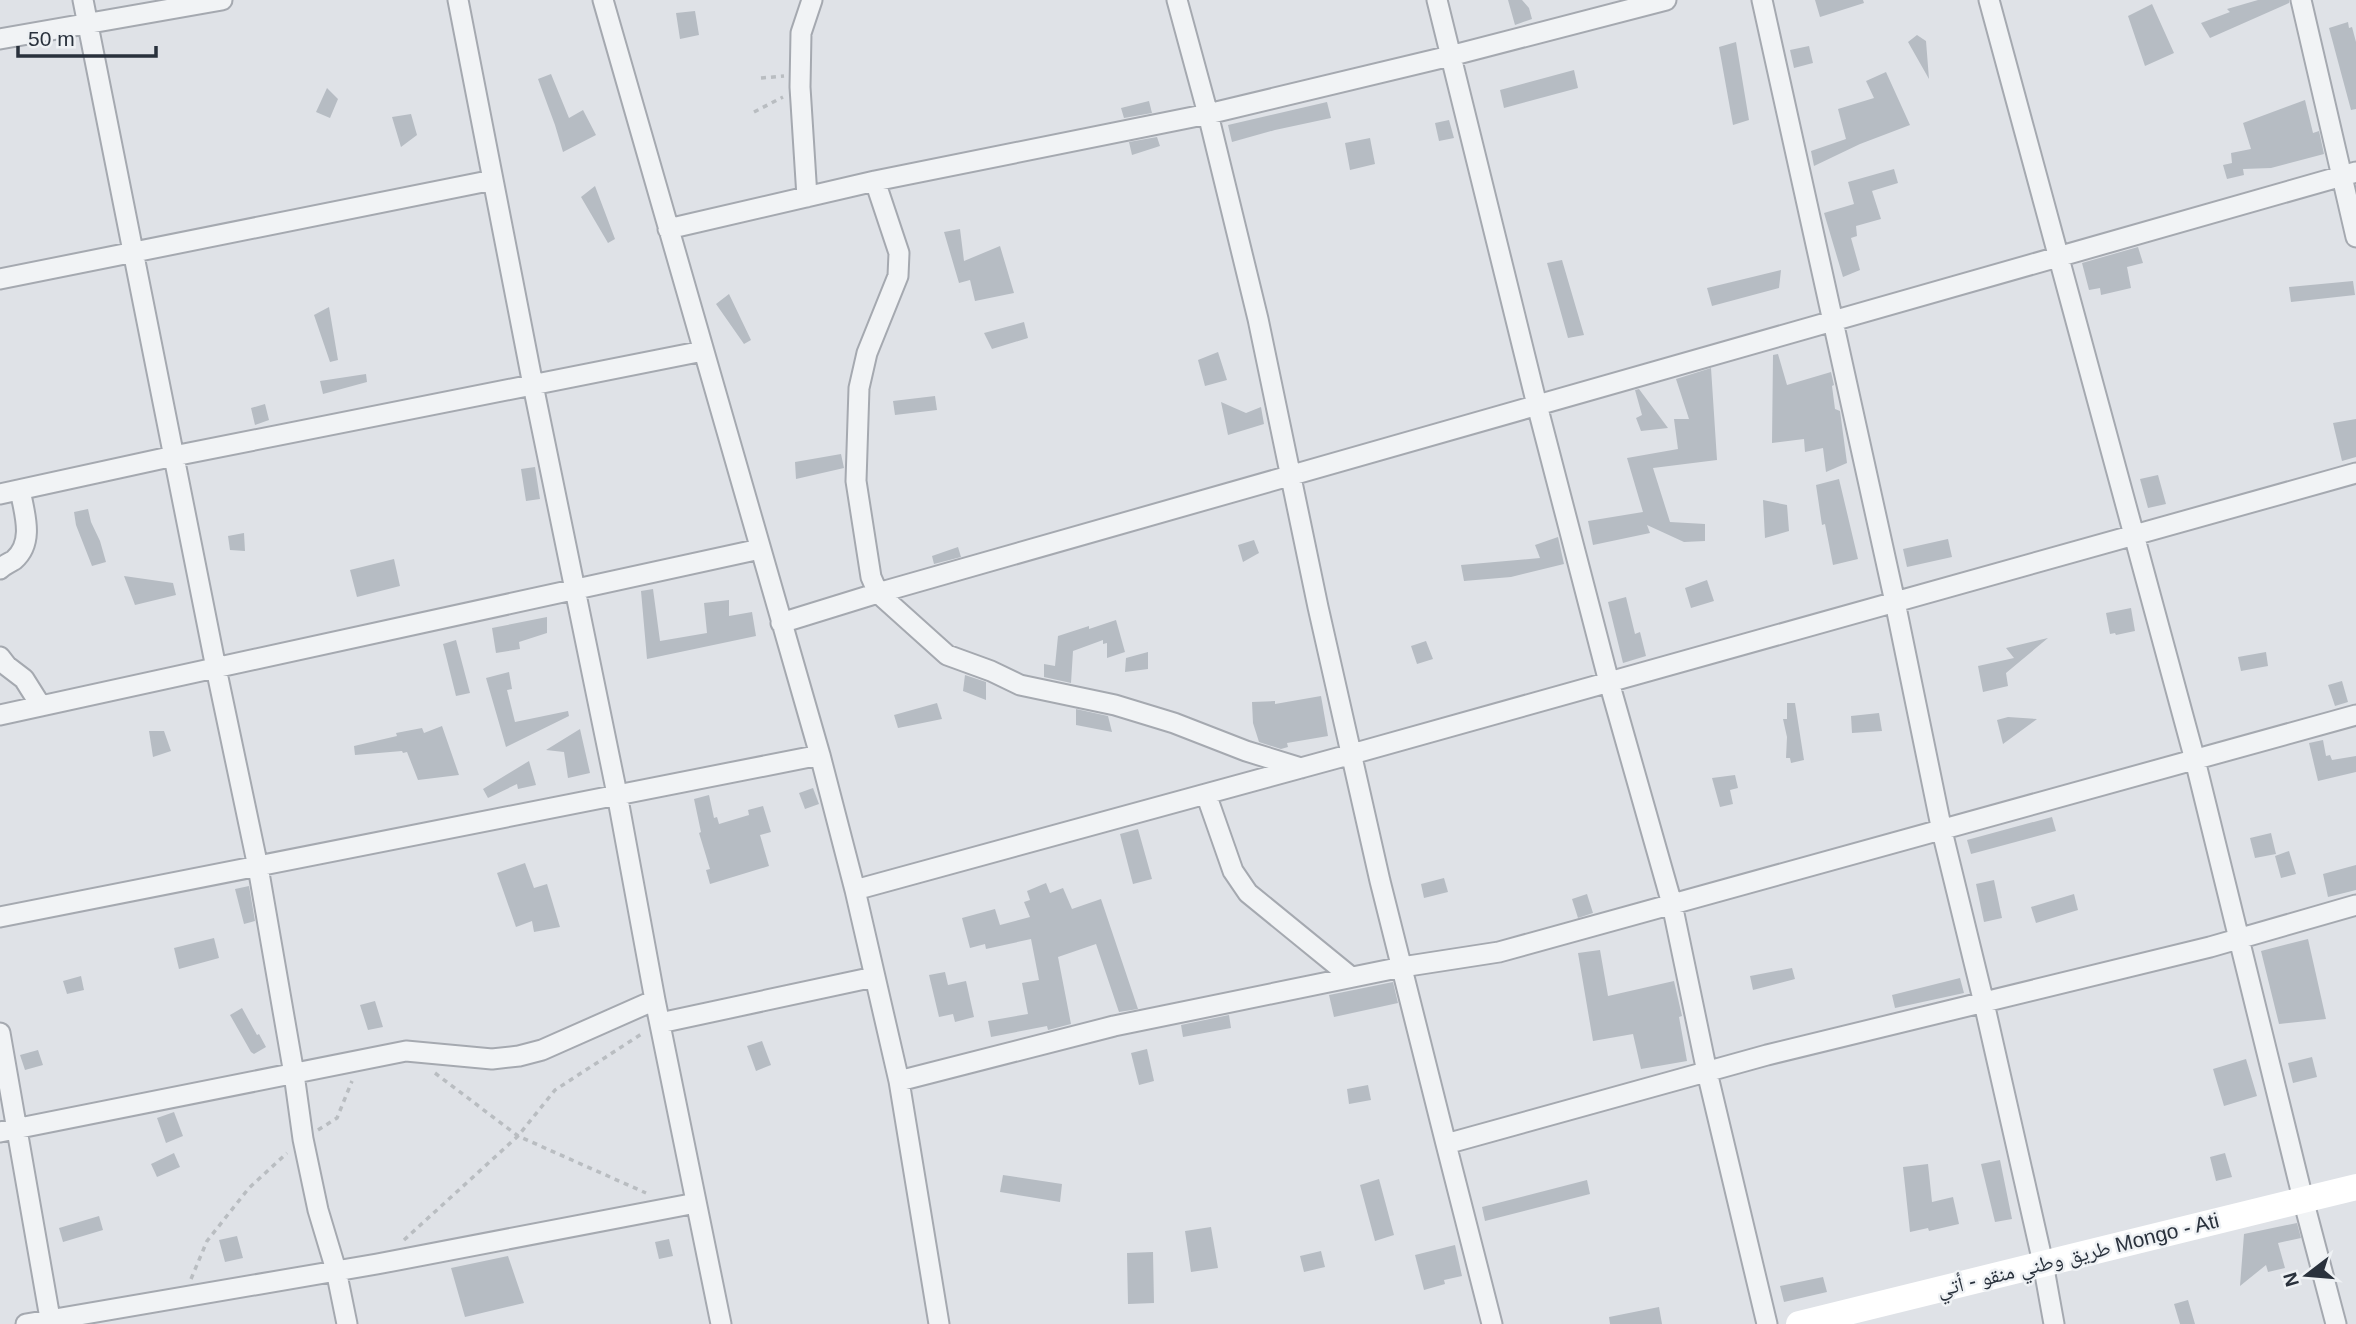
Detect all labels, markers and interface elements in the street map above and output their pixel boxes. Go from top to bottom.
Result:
scale bar [18,14,156,58]
text: 50 m [28,27,75,50]
street label: طريق وطني منقو - أتي Mongo - Ati [1934,1208,2223,1306]
north arrow [2272,1240,2342,1310]
text: N [2279,1270,2303,1289]

